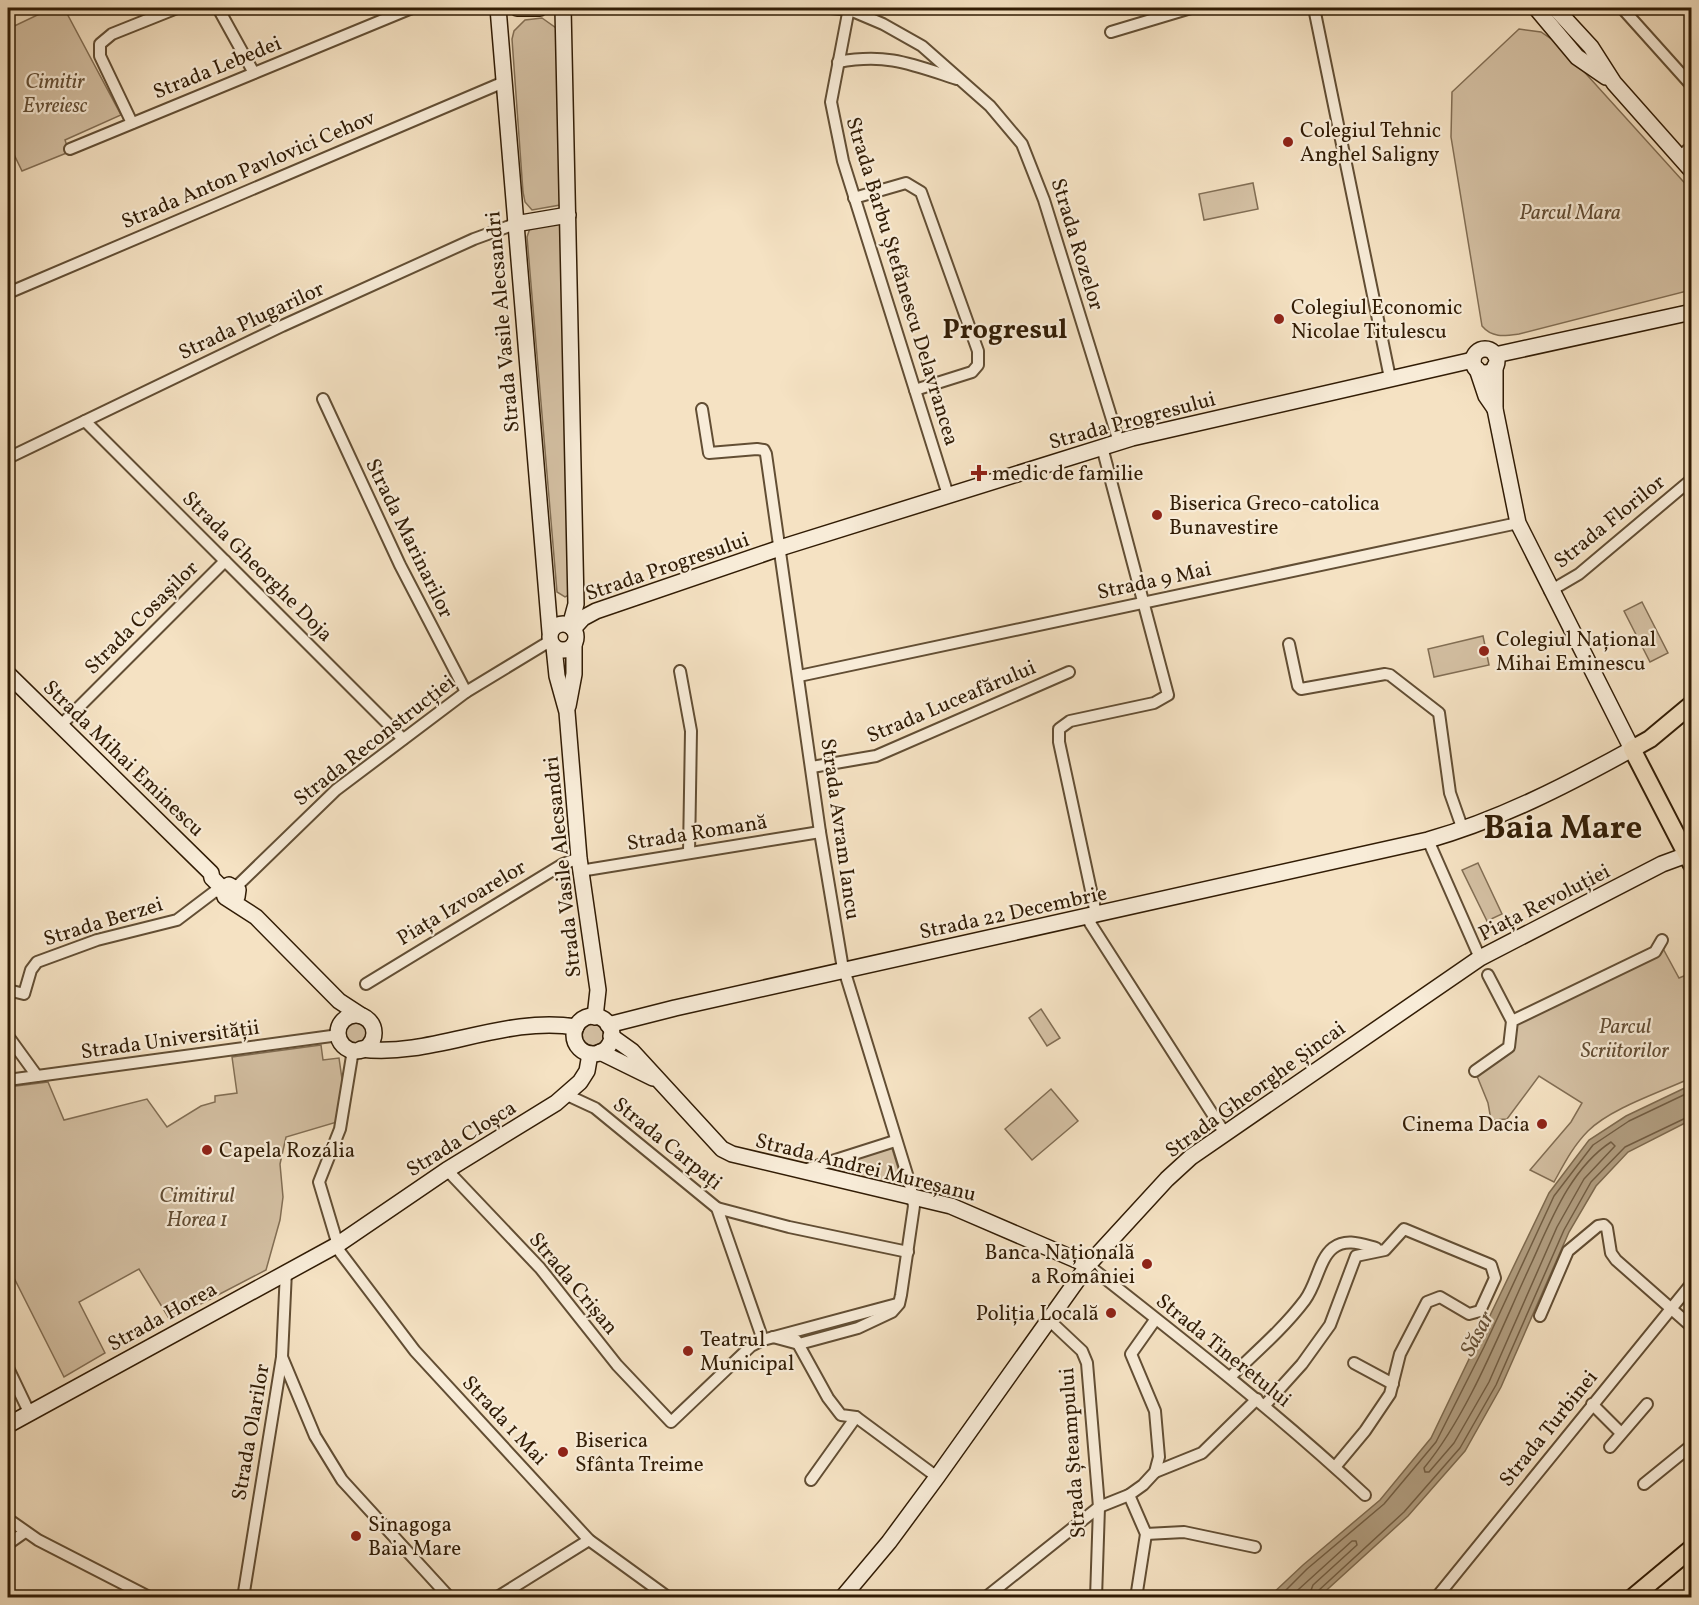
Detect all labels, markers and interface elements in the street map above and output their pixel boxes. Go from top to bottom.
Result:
street label: Strada Lebedei [149,29,286,107]
park label: Cimitir Evreiesc [23,68,88,121]
street label: Strada Anton Pavlovici Cehov [117,104,380,237]
street label: Strada Barbu Ștefănescu Delavrancea [838,114,965,449]
place label: Colegiul Tehnic Anghel Saligny [1300,117,1441,170]
marker: Colegiul Tehnic Anghel Saligny [1281,135,1295,149]
street label: Strada Rozelor [1043,175,1110,314]
park label: Parcul Mara [1519,199,1621,228]
street label: Strada Vasile Alecsandri [479,210,528,434]
street label: Strada Plugarilor [174,275,329,368]
place label: Colegiul Economic Nicolae Titulescu [1291,294,1462,347]
district label: Progresul [942,312,1068,350]
marker: Colegiul Economic Nicolae Titulescu [1272,312,1286,326]
street label: Strada Progresului [1046,385,1219,458]
street label: Strada Marinarilor [357,454,460,623]
place label: medic de familie [992,460,1143,489]
marker: medic de familie [970,464,988,482]
street label: Strada Florilor [1548,468,1672,576]
street label: Strada Gheorghe Doja [175,485,339,649]
place label: Biserica Greco-catolica Bunavestire [1169,490,1380,543]
marker: Biserica Greco-catolica Bunavestire [1150,508,1164,522]
street label: Strada Progresului [582,526,753,609]
street label: Strada Cosașilor [79,554,206,682]
street label: Strada 9 Mai [1094,555,1214,608]
place label: Colegiul Național Mihai Eminescu [1496,626,1656,679]
marker: Colegiul Național Mihai Eminescu [1477,644,1491,658]
street label: Strada Luceafărului [863,654,1041,751]
street label: Strada Reconstrucției [288,669,462,814]
street label: Strada Mihai Eminescu [36,674,210,844]
street label: Strada Avram Iancu [812,737,867,922]
street label: Strada Vasile Alecsandri [537,755,590,979]
district label: Baia Mare [1484,807,1642,853]
street label: Strada Romană [625,808,770,859]
street label: Piața Izvoarelor [392,853,532,953]
street label: Piața Revoluției [1474,858,1616,949]
street label: Strada 22 Decembrie [917,879,1110,948]
street label: Strada Berzei [40,891,167,954]
park label: Parcul Scriitorilor [1581,1013,1669,1066]
street label: Strada Universității [79,1014,261,1067]
street label: Strada Gheorghe Șincai [1160,1015,1352,1166]
street label: Strada Carpați [606,1091,728,1197]
street label: Strada Cloșca [401,1094,522,1185]
place label: Cinema Dacia [1402,1111,1530,1140]
marker: Cinema Dacia [1535,1117,1549,1131]
street label: Strada Andrei Mureșanu [752,1127,979,1210]
place label: Capela Rozália [219,1137,355,1166]
marker: Capela Rozália [200,1143,214,1157]
park label: Cimitirul Horea 1 [159,1182,235,1235]
street label: Strada Crișan [521,1227,624,1341]
place label: Banca Națională a României [985,1239,1135,1292]
marker: Banca Națională a României [1140,1257,1154,1271]
street label: Strada Horea [103,1275,223,1359]
street label: Strada Tineretului [1149,1287,1297,1415]
place label: Poliția Locală [976,1300,1099,1329]
water label: Săsar [1453,1305,1503,1362]
marker: Poliția Locală [1104,1306,1118,1320]
place label: Teatrul Municipal [700,1326,794,1379]
marker: Teatrul Municipal [681,1344,695,1358]
street label: Strada Olarilor [225,1362,278,1503]
street label: Strada Turbinei [1493,1364,1605,1493]
street label: Strada Șteampului [1053,1367,1094,1539]
street label: Strada 1 Mai [455,1370,553,1472]
place label: Biserica Sfânta Treime [575,1427,704,1480]
marker: Biserica Sfânta Treime [556,1445,570,1459]
place label: Sinagoga Baia Mare [368,1511,461,1564]
marker: Sinagoga Baia Mare [349,1529,363,1543]

